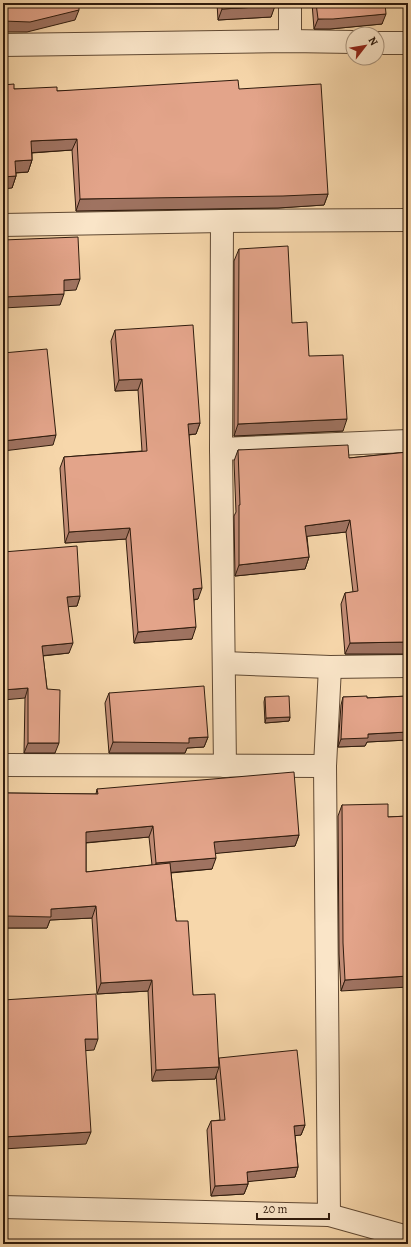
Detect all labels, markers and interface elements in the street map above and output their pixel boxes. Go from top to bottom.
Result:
north arrow [345,26,385,66]
text: N [365,34,382,48]
scale bar [257,1195,329,1221]
text: 20 m [263,1201,287,1217]

